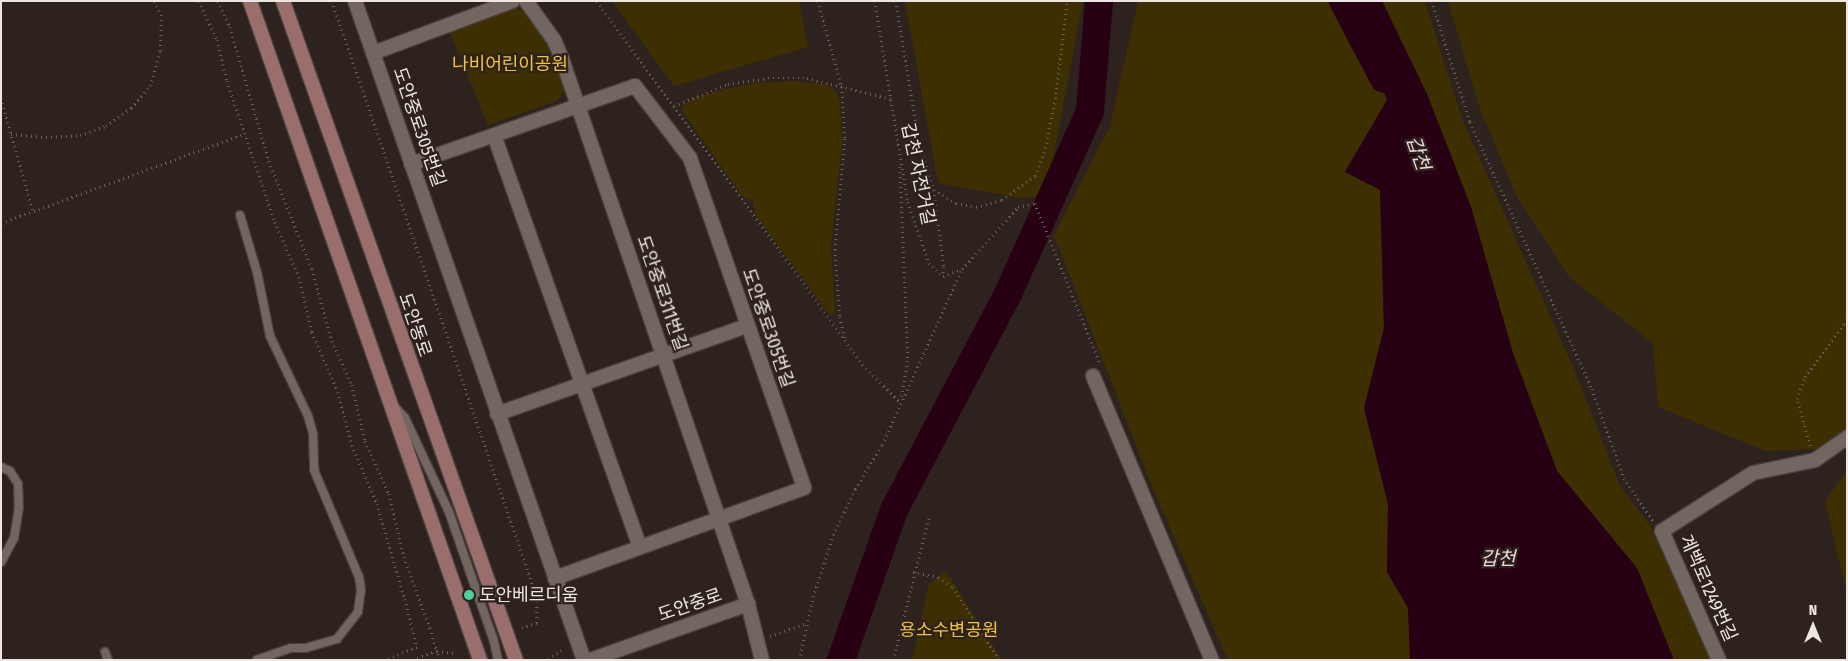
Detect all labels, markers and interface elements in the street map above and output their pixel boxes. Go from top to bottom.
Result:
park label: 나비어린이공원 [452,53,568,75]
street label: 도안중로305번길 [388,64,450,190]
street label: 갑천 자전거길 [897,121,939,227]
water label: 갑천 [1402,133,1434,173]
street label: 도안중로311번길 [632,232,692,354]
street label: 도안중로305번길 [737,265,799,391]
street label: 도안동로 [394,290,436,360]
street label: 계백로1249번길 [1675,531,1741,645]
water label: 갑천 [1481,548,1515,570]
place label: 도안베르디움 [479,584,578,606]
street label: 도안중로 [655,584,725,626]
marker: 도안베르디움 [463,589,475,601]
north arrow [1788,601,1838,651]
text: N [1809,602,1817,619]
park label: 용소수변공원 [899,619,999,641]

